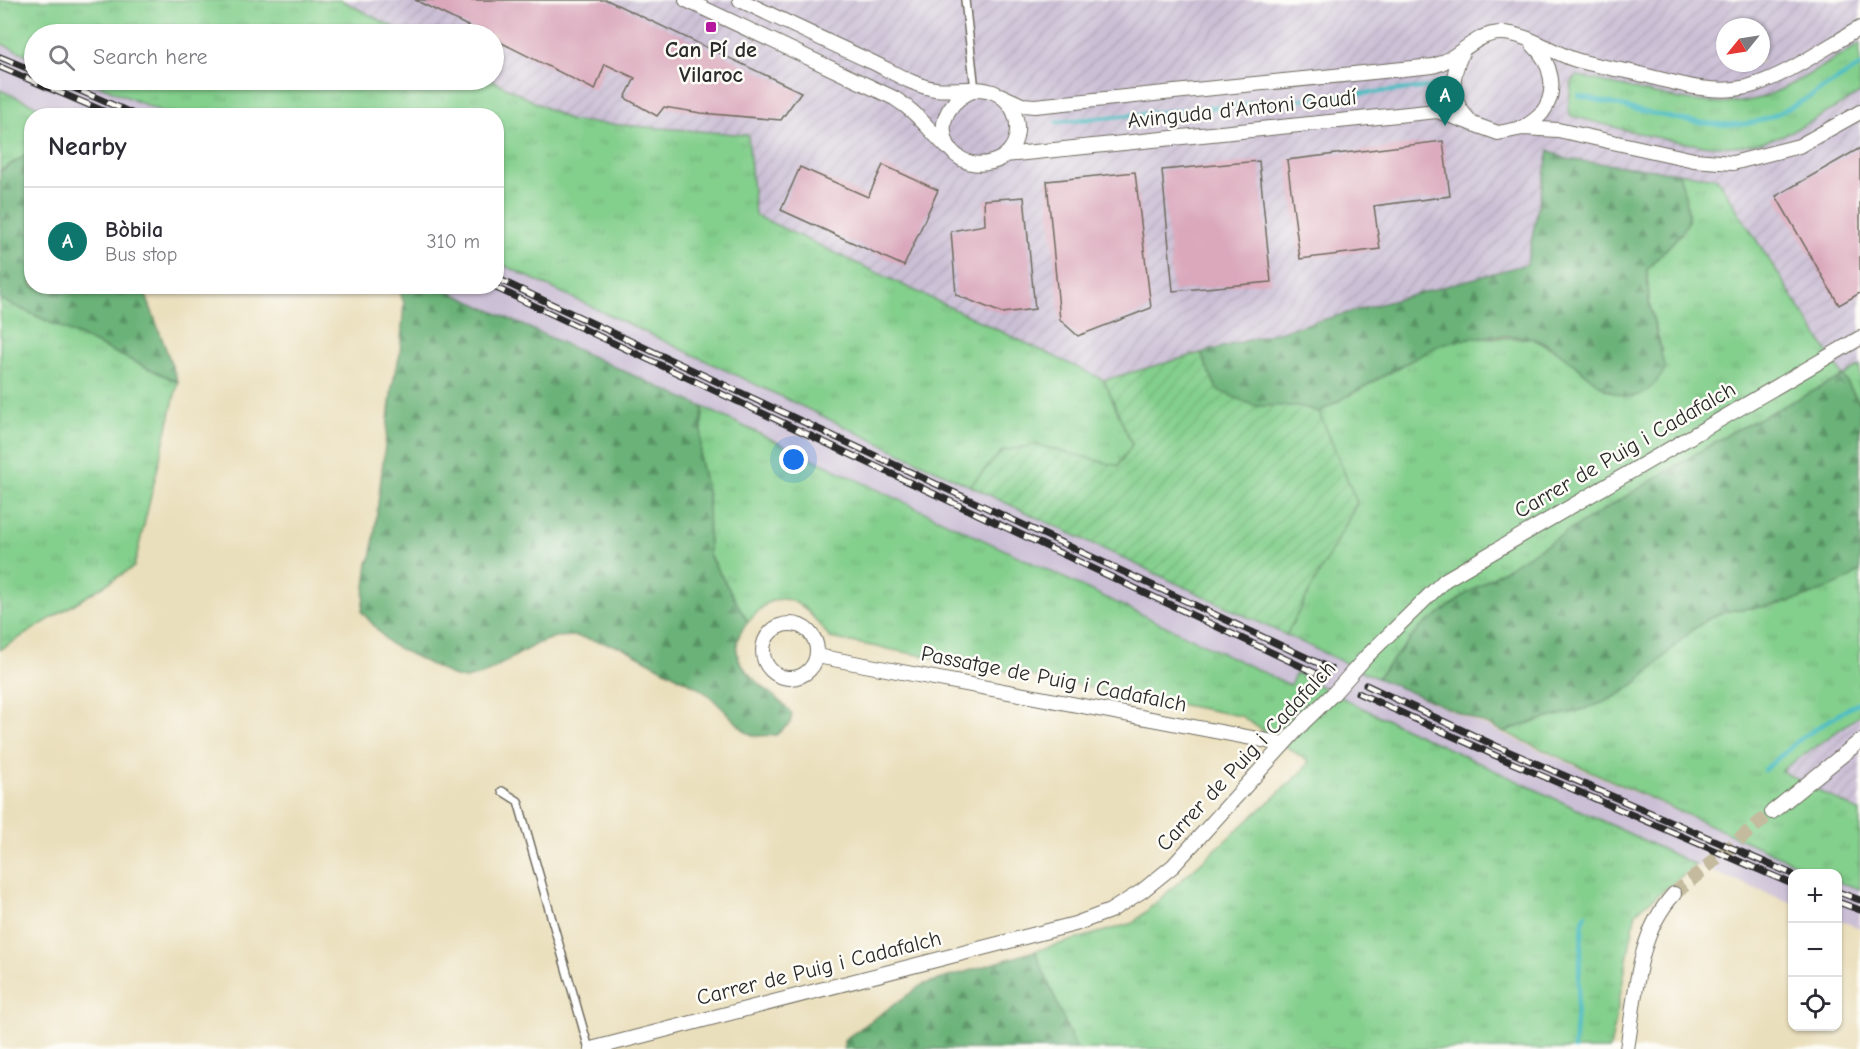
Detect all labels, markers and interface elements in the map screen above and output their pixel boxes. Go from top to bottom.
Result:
north arrow [1716,18,1770,72]
marker: Can Pí de Vilaroc [704,20,718,34]
search box [24,24,504,90]
place label: Can Pí de Vilaroc [665,37,757,88]
icon: search [45,41,78,74]
text: Search here [93,44,208,70]
pin: A [1426,76,1464,126]
street label: Avinguda d'Antoni Gaudí [1126,84,1359,134]
text: Nearby [48,132,127,162]
text: Bòbila [105,217,163,243]
text: A [62,230,73,253]
text: 310 m [427,230,480,253]
text: Bus stop [105,243,177,266]
street label: Carrer de Puig i Cadafalch [1510,376,1740,524]
your location [779,445,808,474]
street label: Passatge de Puig i Cadafalch [919,640,1189,718]
street label: Carrer de Puig i Cadafalch [1151,655,1341,857]
map controls [1788,869,1842,1031]
button: + [1788,869,1842,923]
button: − [1788,923,1842,977]
street label: Carrer de Puig i Cadafalch [694,925,944,1011]
button: locate [1788,977,1842,1031]

